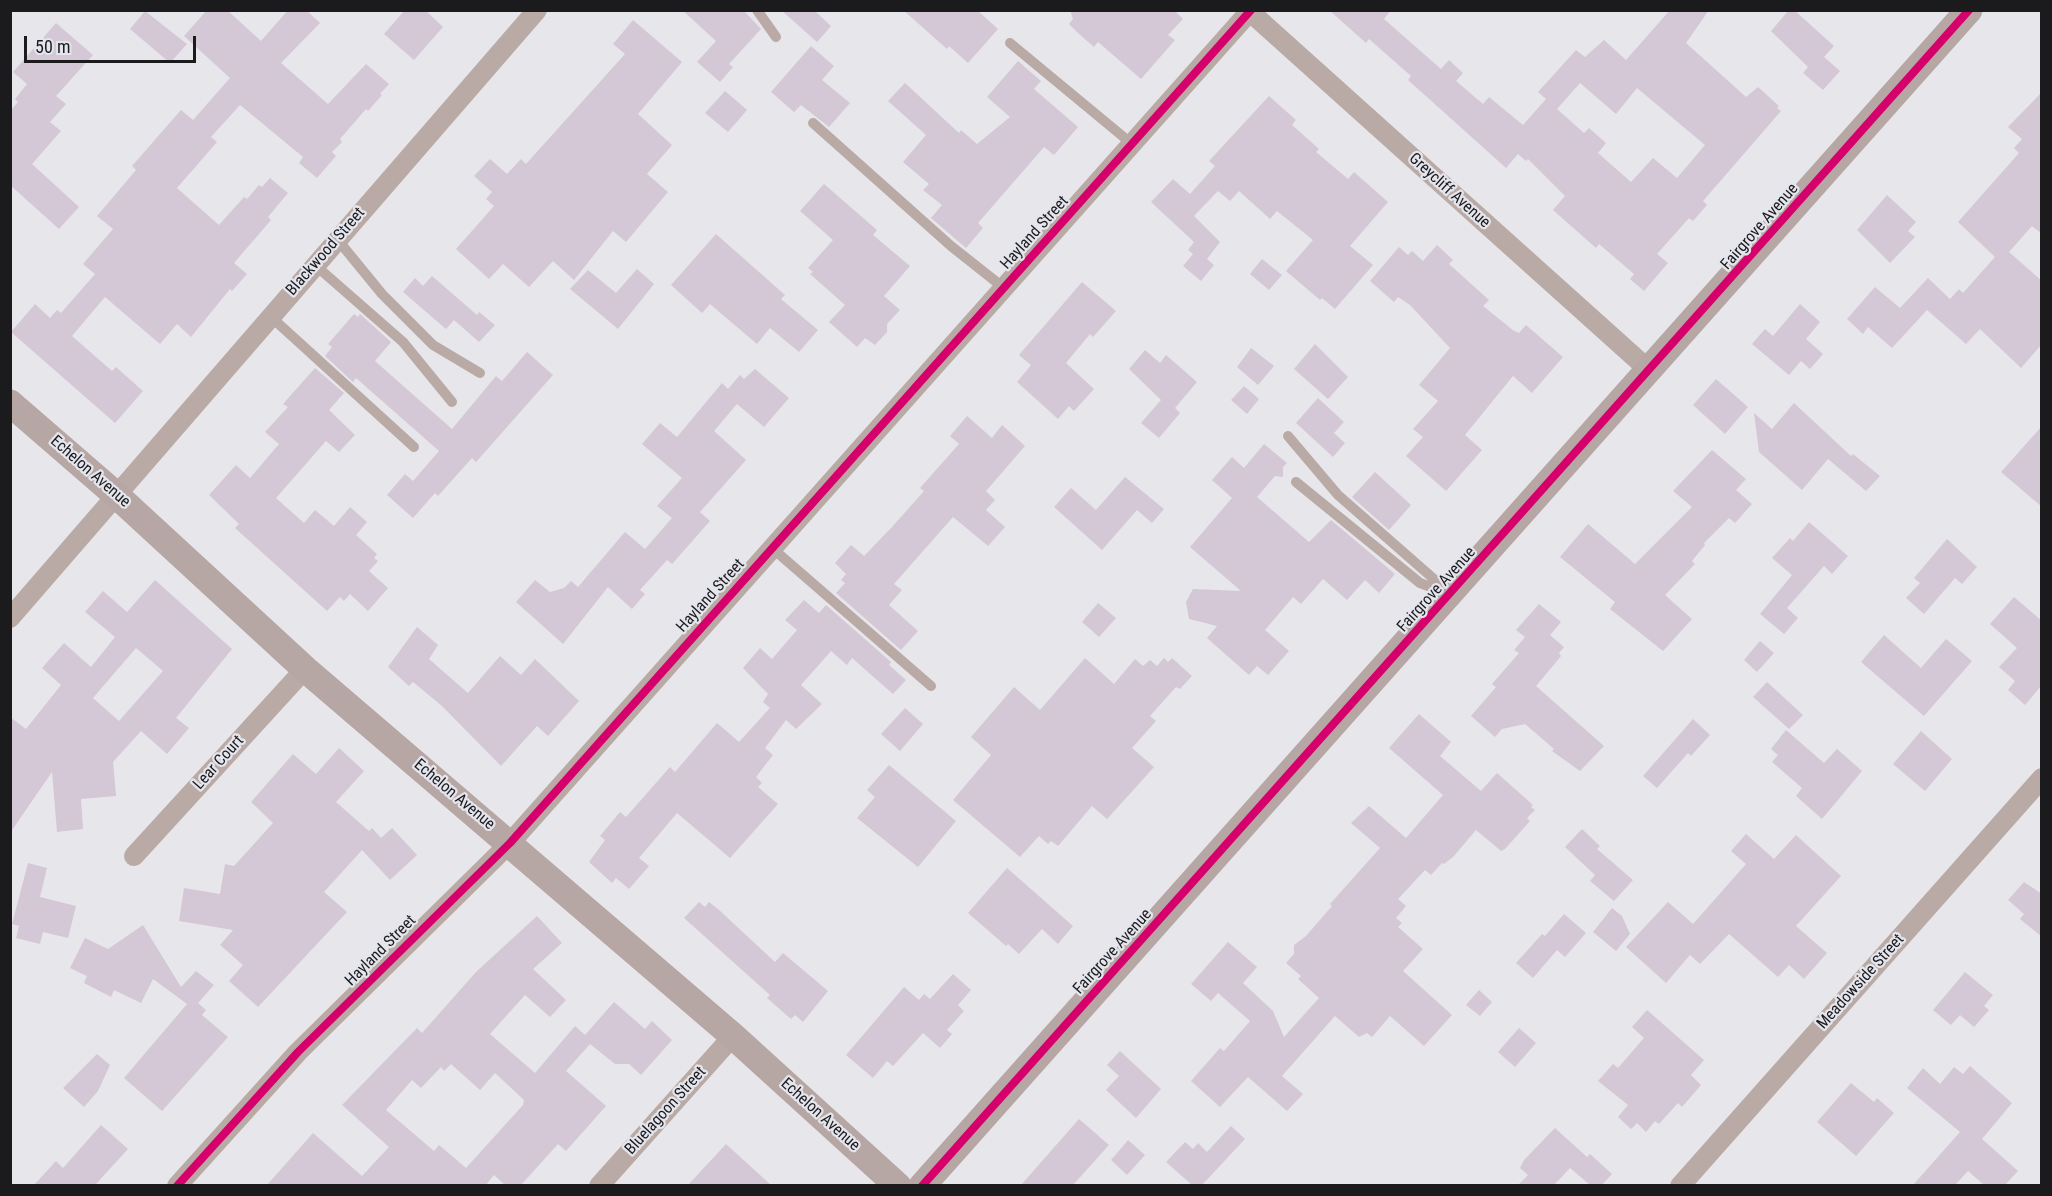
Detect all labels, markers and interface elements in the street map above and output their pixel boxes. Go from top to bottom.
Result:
scale bar [27,24,200,62]
text: 50 m [35,36,70,57]
street label: Greycliff Avenue [1404,149,1494,233]
street label: Fairgrove Avenue [1717,180,1803,274]
street label: Hayland Street [997,192,1073,274]
street label: Blackwood Street [283,204,369,300]
street label: Echelon Avenue [46,432,134,512]
street label: Fairgrove Avenue [1394,543,1480,637]
street label: Hayland Street [673,555,749,637]
street label: Lear Court [190,732,248,794]
street label: Echelon Avenue [410,756,498,834]
street label: Fairgrove Avenue [1070,905,1156,999]
street label: Hayland Street [342,912,420,990]
street label: Meadowside Street [1813,931,1909,1033]
street label: Bluelagoon Street [621,1063,711,1159]
street label: Echelon Avenue [777,1075,863,1155]

